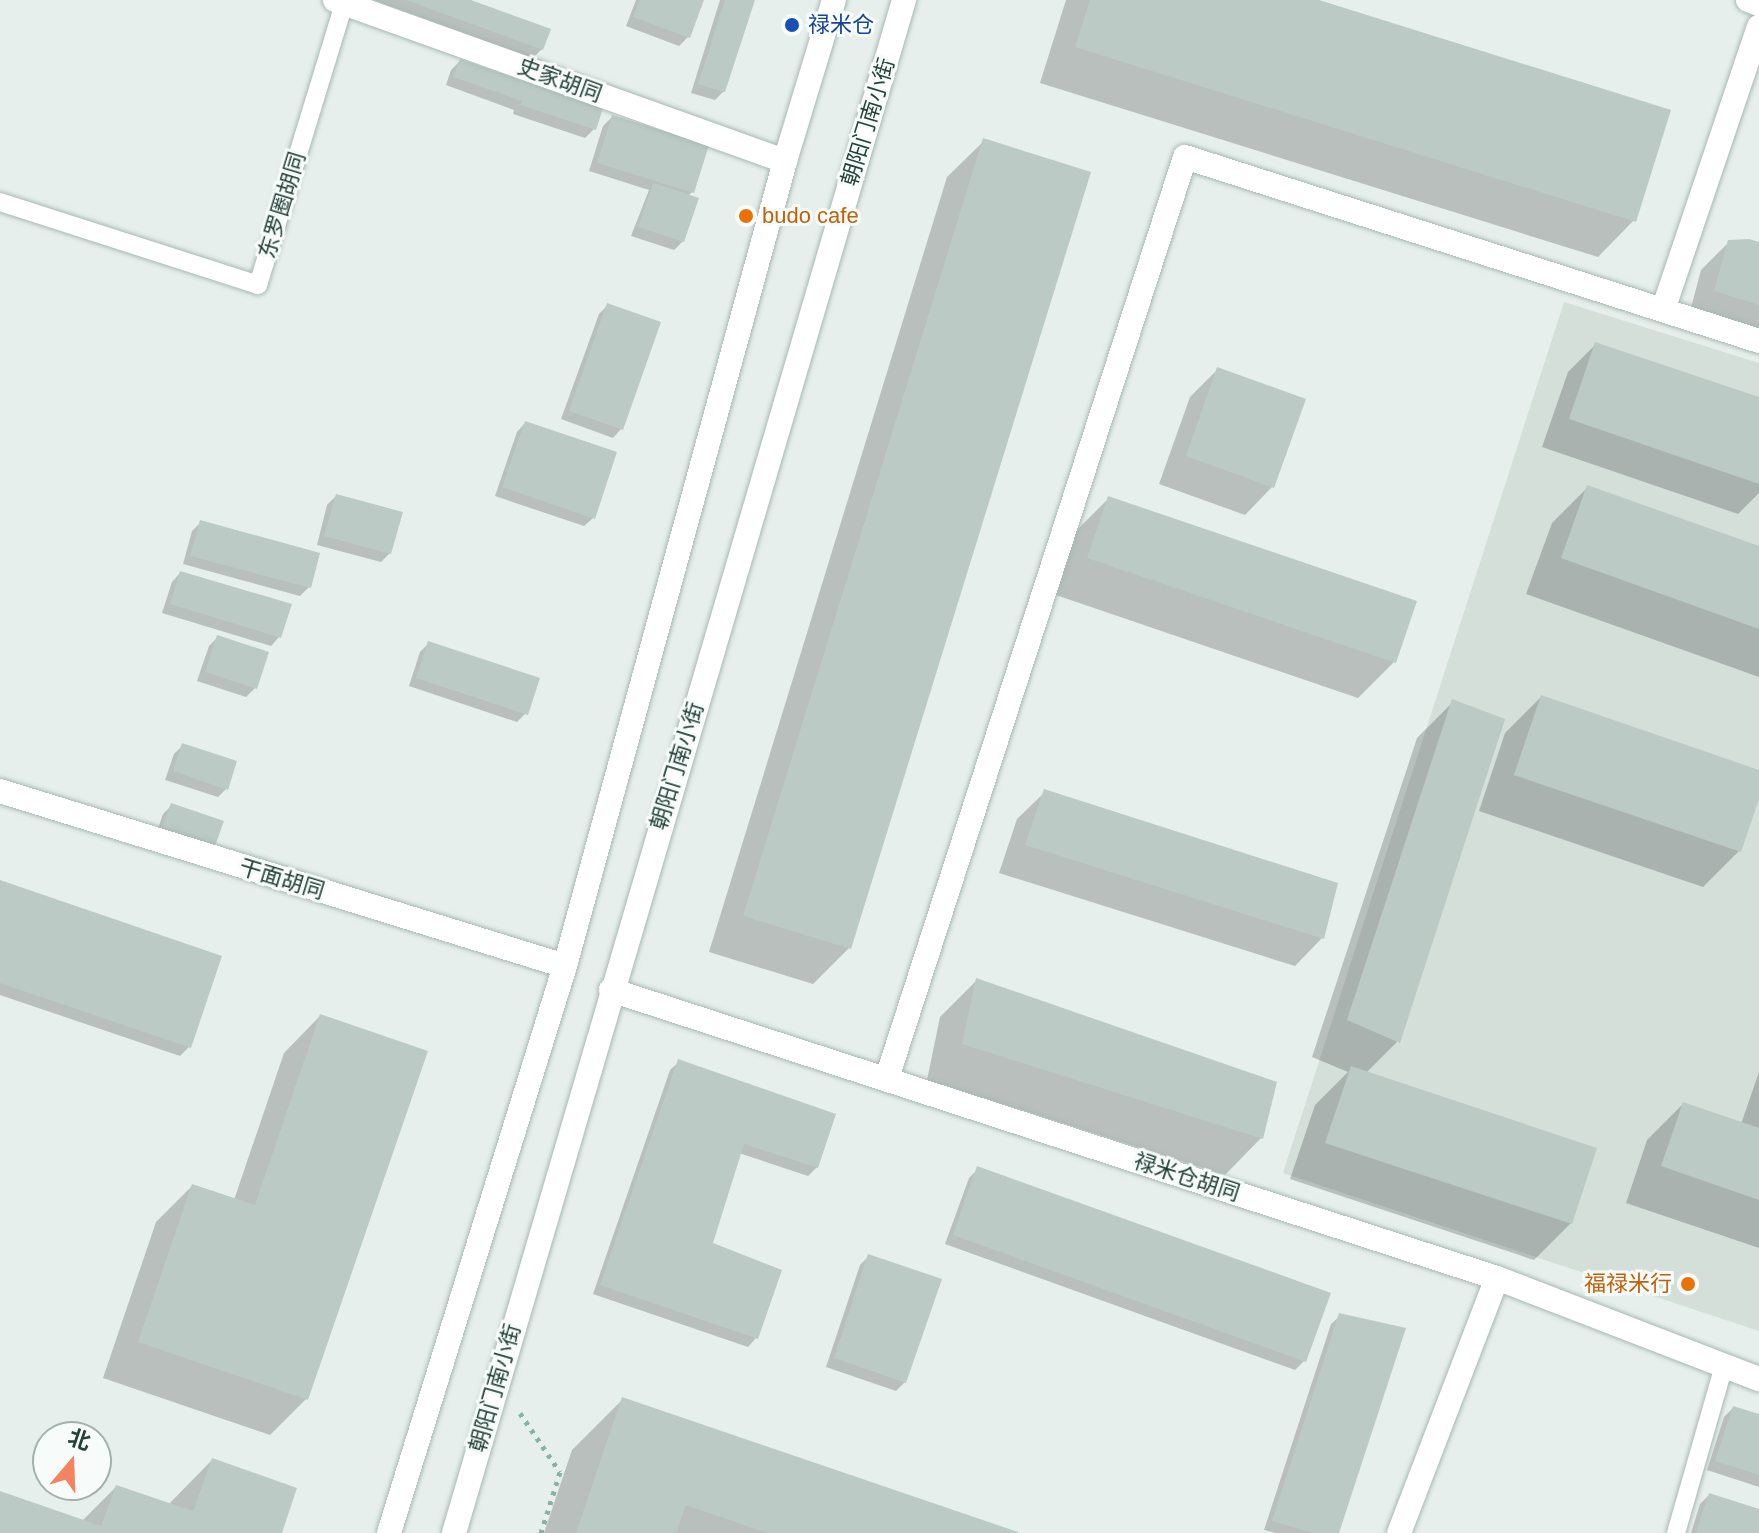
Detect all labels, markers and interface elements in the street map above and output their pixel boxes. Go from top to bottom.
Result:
place label: 禄米仓 [808,12,874,38]
marker: 禄米仓 [783,16,801,34]
street label: 史家胡同 [514,53,606,107]
street label: 朝阳门南小街 [836,55,900,189]
street label: 东罗圈胡同 [253,149,311,261]
place label: budo cafe [762,203,859,229]
marker: budo cafe [737,207,755,225]
street label: 朝阳门南小街 [645,699,709,833]
street label: 干面胡同 [236,854,328,904]
street label: 禄米仓胡同 [1131,1147,1243,1207]
place label: 福禄米行 [1584,1271,1672,1297]
marker: 福禄米行 [1679,1275,1697,1293]
street label: 朝阳门南小街 [464,1321,526,1455]
north arrow [32,1421,112,1501]
text: 北 [65,1424,94,1455]

